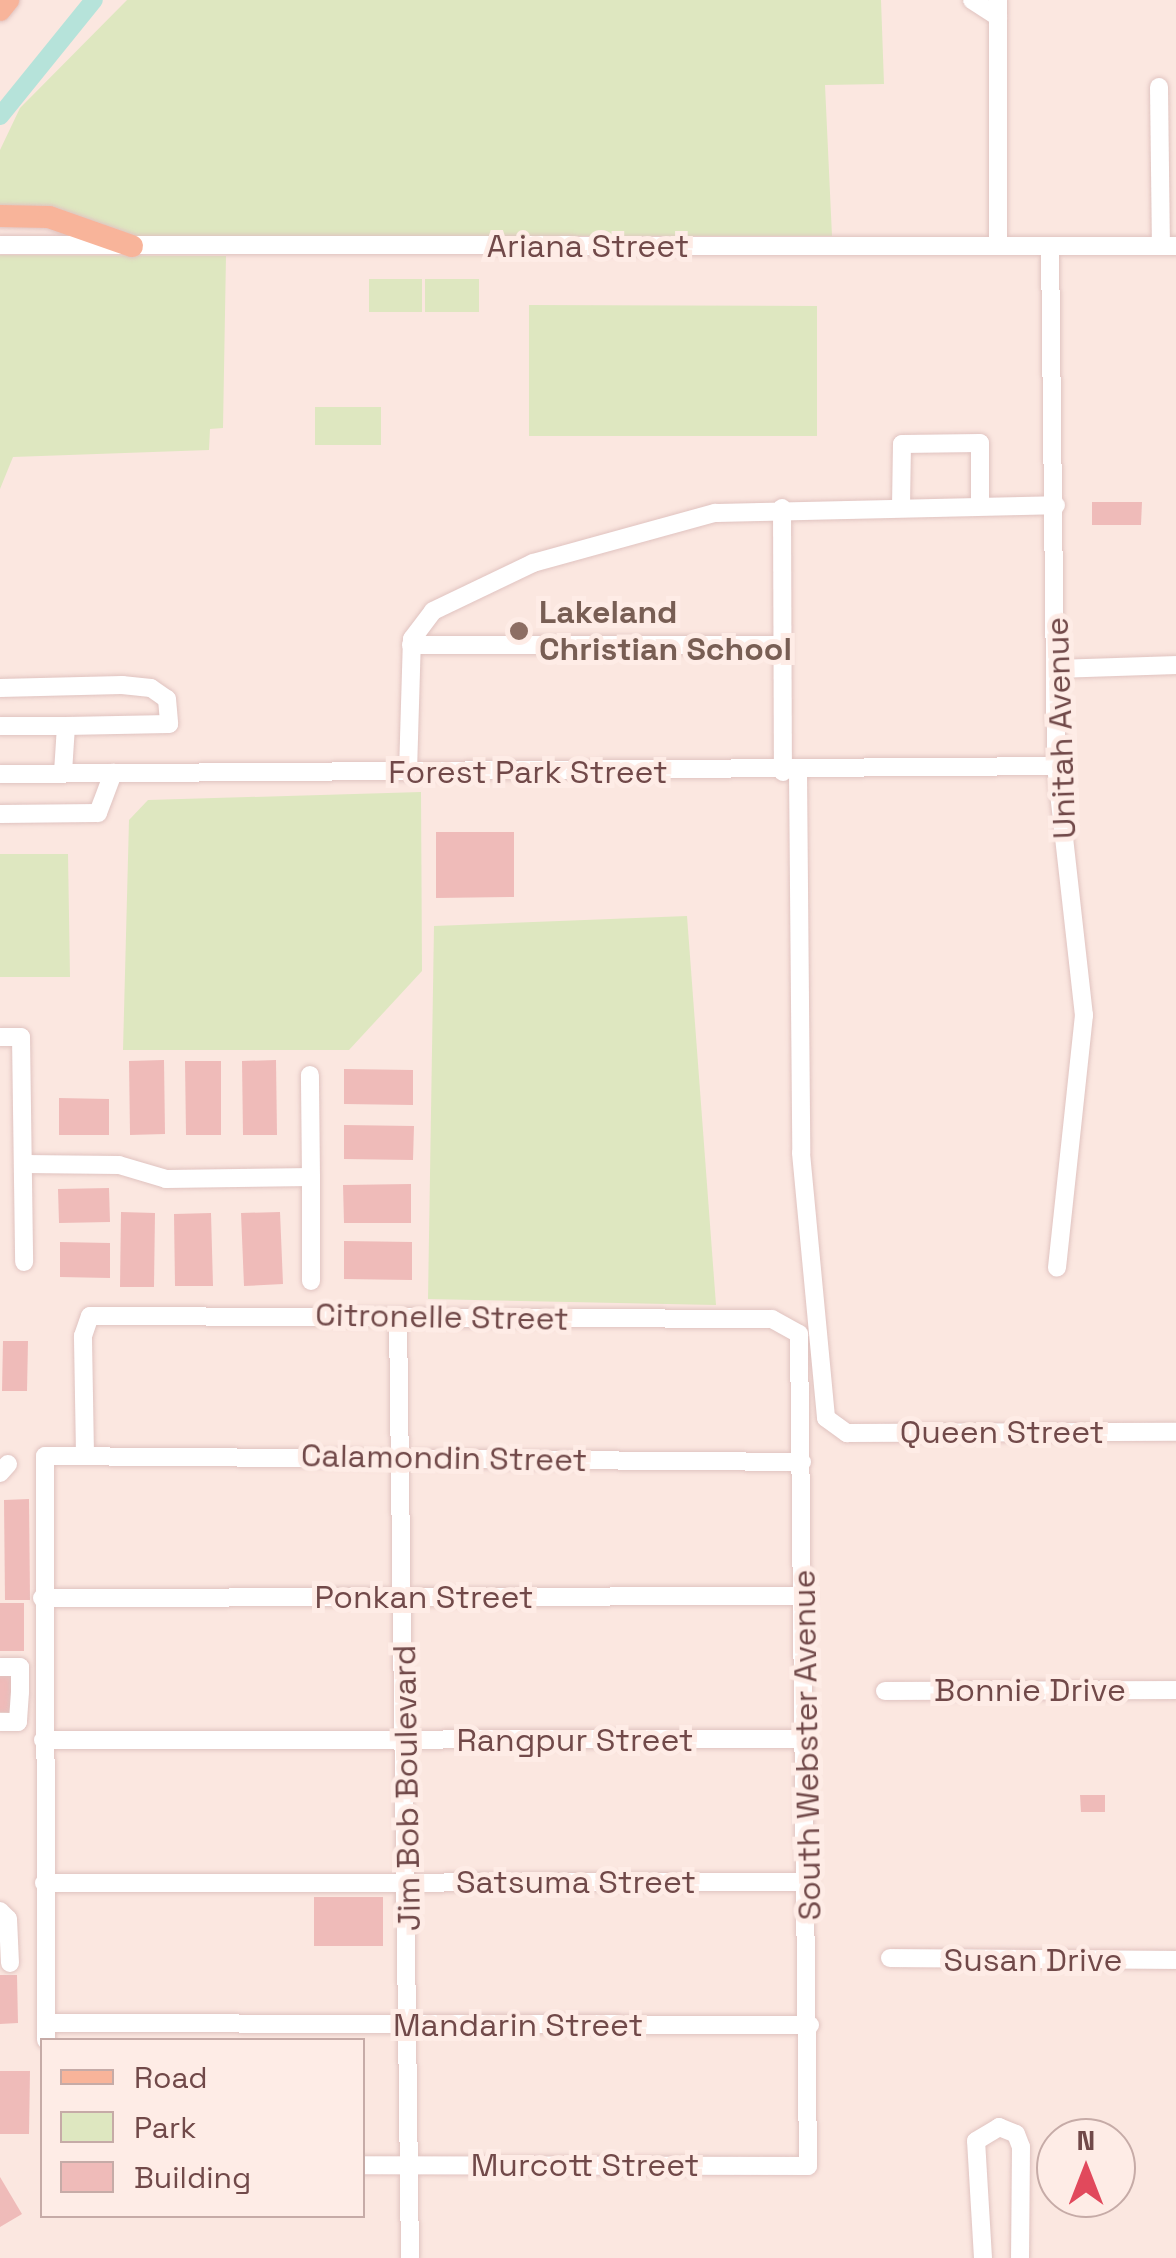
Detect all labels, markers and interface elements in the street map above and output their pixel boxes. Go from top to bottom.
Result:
street label: Ariana Street [487,227,689,265]
place label: Lakeland Christian School [539,594,792,669]
street label: Unitah Avenue [1038,616,1084,840]
marker: Lakeland Christian School [508,620,530,642]
street label: Forest Park Street [388,753,668,791]
street label: Citronelle Street [315,1296,569,1338]
street label: Queen Street [900,1413,1104,1451]
street label: Calamondin Street [301,1436,587,1480]
street label: South Webster Avenue [785,1569,829,1921]
street label: Ponkan Street [314,1578,534,1616]
street label: Jim Bob Boulevard [385,1645,429,1931]
street label: Bonnie Drive [934,1671,1126,1709]
street label: Rangpur Street [456,1721,694,1759]
street label: Satsuma Street [456,1863,696,1901]
street label: Susan Drive [944,1941,1122,1979]
street label: Mandarin Street [393,2006,643,2044]
legend [40,2038,365,2218]
text: Road [134,2058,208,2097]
text: Park [134,2108,196,2147]
north arrow [1036,2118,1136,2218]
text: N [1077,2122,1095,2158]
street label: Murcott Street [471,2146,699,2184]
text: Building [134,2158,251,2197]

